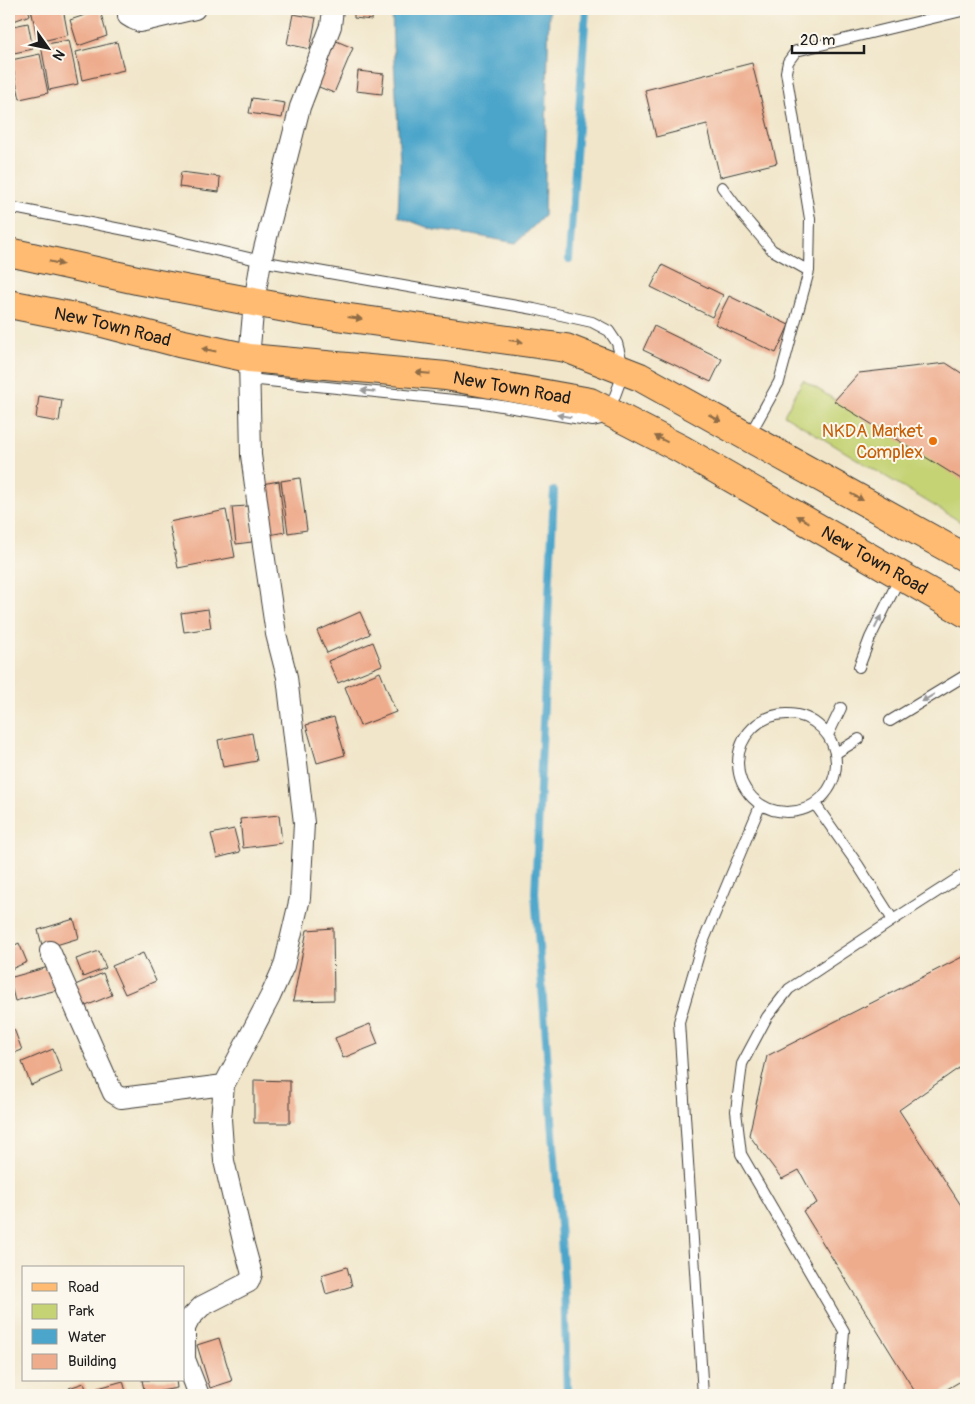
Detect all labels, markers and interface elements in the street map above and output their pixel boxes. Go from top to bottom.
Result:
north arrow [22,22,72,72]
scale bar [792,22,865,54]
text: 20 m [800,31,835,50]
text: N [49,46,68,63]
one-way arrow [49,259,64,267]
street label: New Town Road [52,302,173,352]
one-way arrow [348,314,364,322]
one-way arrow [509,337,525,345]
one-way arrow [201,345,217,353]
street label: New Town Road [451,366,573,410]
one-way arrow [414,369,430,377]
one-way arrow [359,387,375,395]
one-way arrow [555,412,571,420]
one-way arrow [708,414,721,423]
place label: NKDA Market Complex [822,420,924,464]
one-way arrow [654,435,668,443]
marker: NKDA Market Complex [927,435,939,447]
one-way arrow [850,493,864,501]
one-way arrow [796,515,809,524]
street label: New Town Road [817,521,932,600]
one-way arrow [874,615,882,629]
one-way arrow [922,694,935,703]
legend [22,1266,185,1382]
text: Road [68,1278,99,1297]
text: Park [68,1302,95,1321]
text: Water [68,1328,107,1347]
text: Building [68,1352,116,1371]

